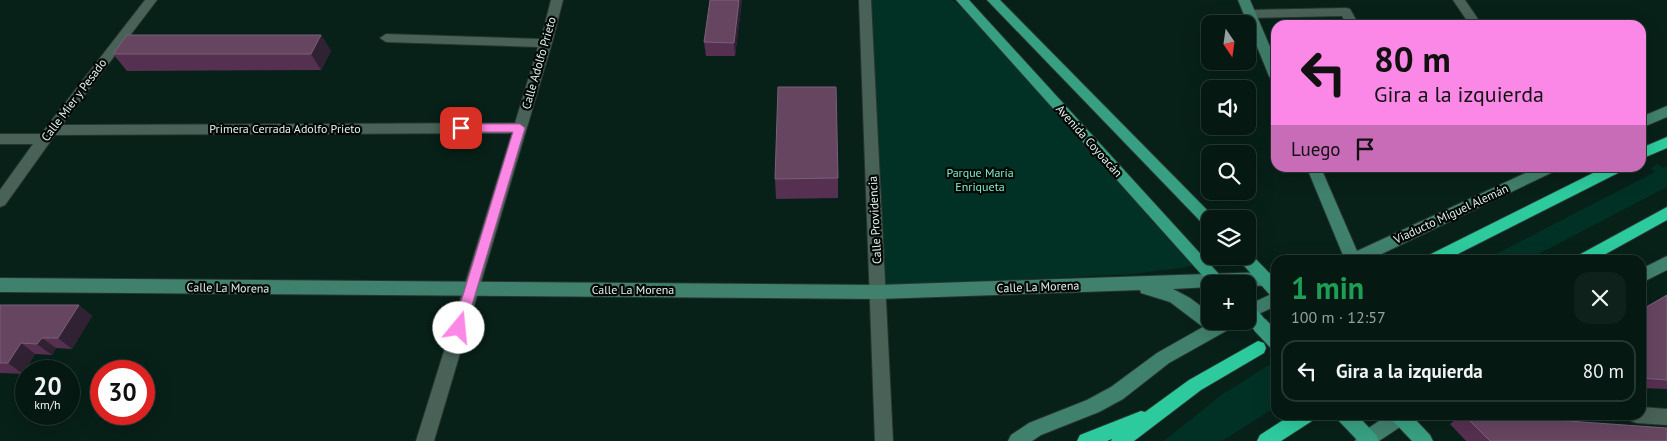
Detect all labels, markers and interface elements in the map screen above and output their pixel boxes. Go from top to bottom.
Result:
street label: Calle Adolfo Prieto [518,15,559,111]
north arrow [1201,15,1256,70]
map controls [1201,15,1256,330]
text: 80 m [1374,36,1451,82]
icon: left [1291,40,1356,105]
street label: Calle Mier y Pesado [38,55,110,144]
button: sound [1201,80,1256,135]
text: Gira a la izquierda [1374,80,1544,108]
street label: Avenida Coyoacán [1053,101,1126,180]
pin [440,107,482,149]
icon: arrive [447,114,475,142]
street label: Primera Cerrada Adolfo Prieto [209,121,361,136]
icon: arrive [1351,135,1379,163]
text: Luego [1291,137,1341,161]
button: search [1201,145,1256,200]
park label: Parque María Enriqueta [946,165,1014,194]
street label: Calle Providencia [865,176,884,264]
street label: Viaducto Miguel Alemán [1390,180,1511,247]
button: layers [1201,210,1256,265]
text: 1 min [1291,268,1364,307]
button: close [1574,272,1626,324]
button: + [1201,275,1256,330]
street label: Calle La Morena [996,278,1080,295]
street label: Calle La Morena [187,279,269,296]
street label: Calle La Morena [592,282,674,297]
position arrow [432,301,484,353]
text: 100 m · 12:57 [1291,307,1386,327]
icon: left [1293,357,1321,385]
text: Gira a la izquierda [1336,359,1483,383]
text: 80 m [1583,359,1624,383]
speed limit sign: 30 [90,360,155,425]
text: 20 [33,370,62,402]
text: km/h [34,397,61,412]

